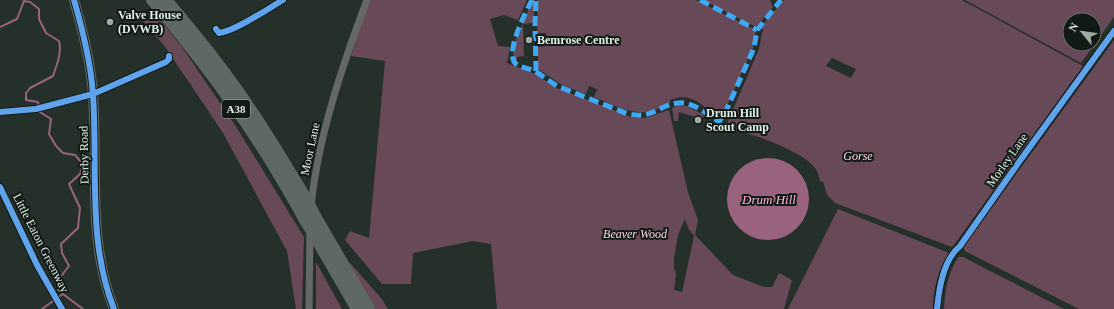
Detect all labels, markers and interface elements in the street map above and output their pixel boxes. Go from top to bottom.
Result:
place label: Valve House (DVWB) [118,8,182,36]
north arrow [1062,12,1102,52]
marker: Valve House (DVWB) [105,17,115,27]
text: N [1066,21,1080,34]
place label: Bemrose Centre [537,33,620,47]
marker: Bemrose Centre [524,35,534,45]
road number: A38 [222,100,250,118]
place label: Drum Hill Scout Camp [706,106,769,134]
marker: Drum Hill Scout Camp [693,115,703,125]
street label: Moor Lane [298,121,322,177]
street label: Derby Road [76,126,92,184]
street label: Morley Lane [983,130,1031,190]
park label: Gorse [843,149,873,163]
street label: Little Eaton Greenway [10,191,72,295]
water label: Drum Hill [741,192,796,207]
park label: Beaver Wood [603,227,668,241]

